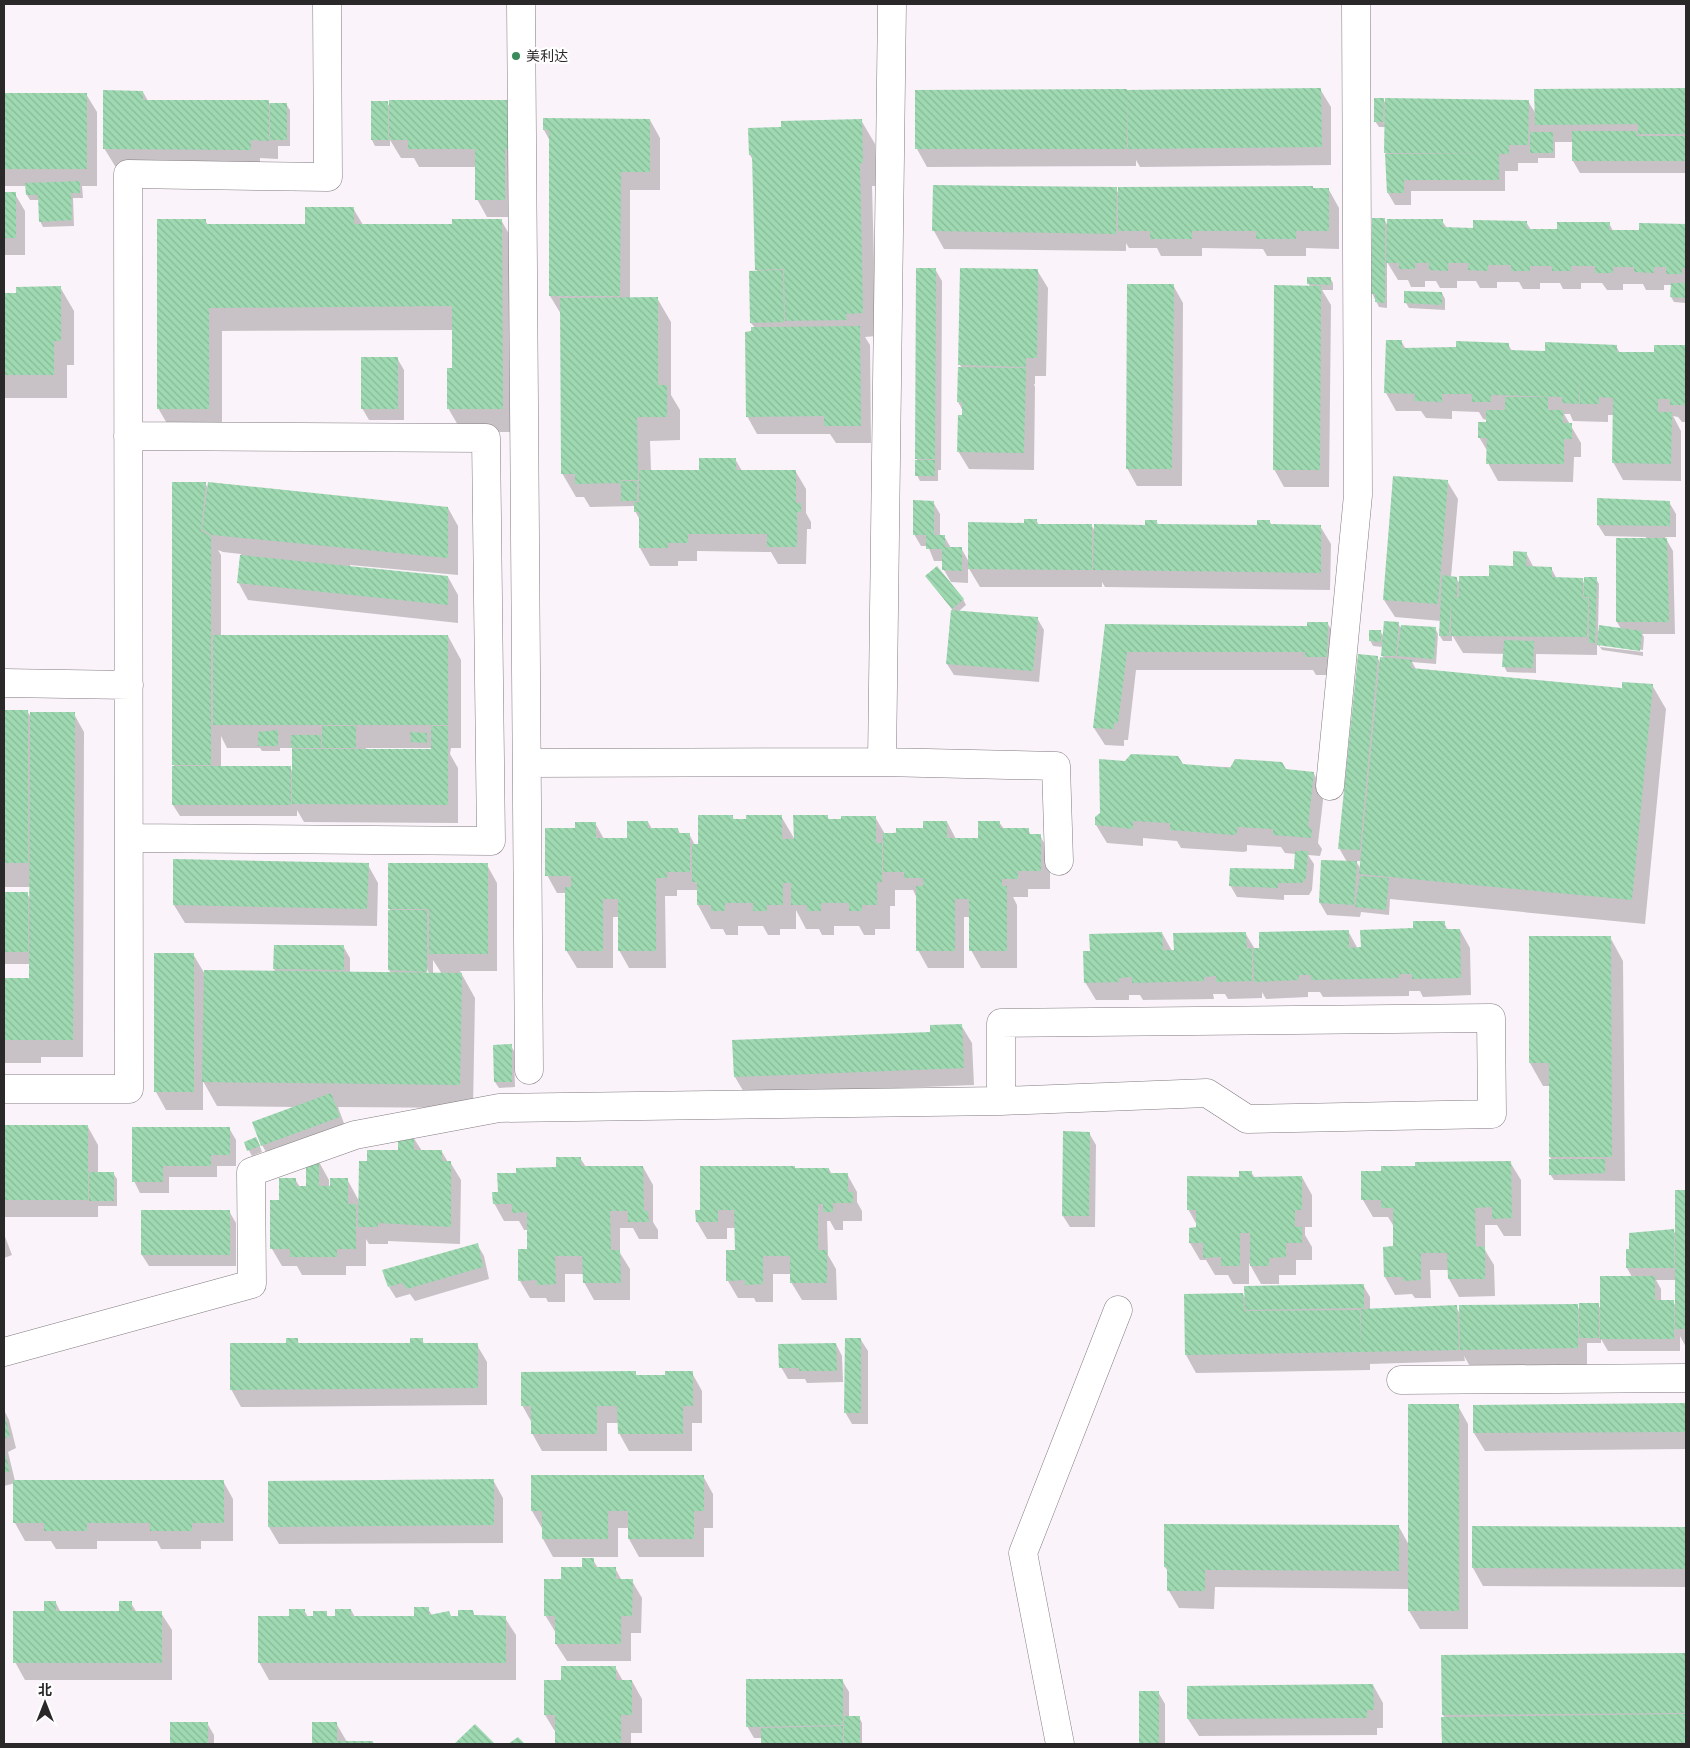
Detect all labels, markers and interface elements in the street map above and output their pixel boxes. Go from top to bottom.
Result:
place label: 美利达 [526,48,568,64]
marker: 美利达 [510,50,522,62]
north arrow [20,1678,70,1728]
text: 北 [38,1682,52,1698]

